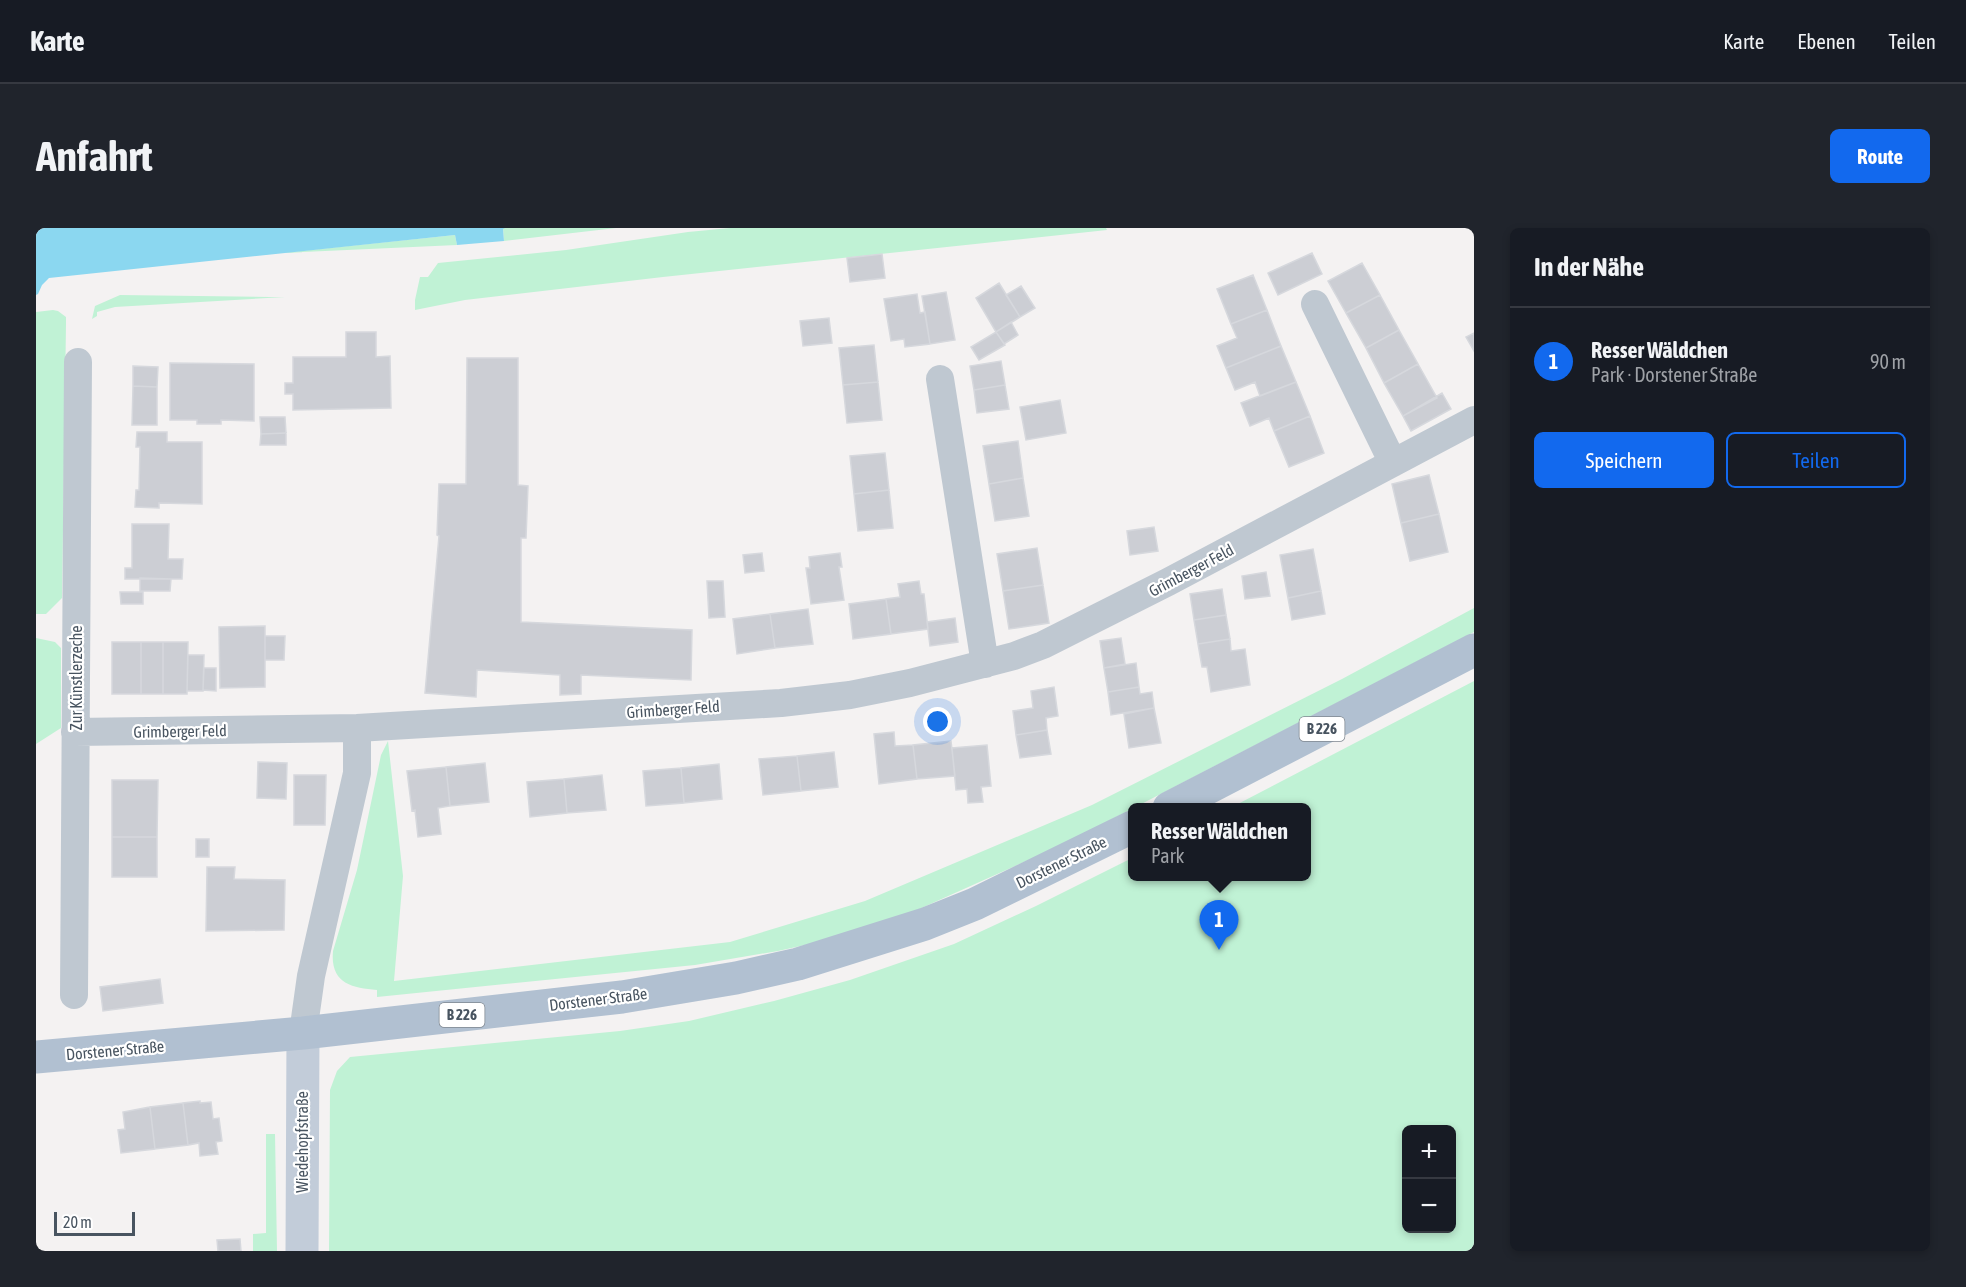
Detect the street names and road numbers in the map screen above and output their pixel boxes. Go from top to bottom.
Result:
street label: Grimberger Feld [1146,540,1237,601]
street label: Zur Künstlerzeche [67,625,85,731]
street label: Grimberger Feld [626,697,720,722]
road number: B 226 [1300,717,1344,741]
street label: Grimberger Feld [133,721,227,742]
street label: Dorstener Straße [1013,832,1109,892]
street label: Dorstener Straße [548,984,648,1014]
road number: B 226 [440,1003,484,1027]
street label: Dorstener Straße [65,1037,165,1063]
street label: Wiedehopfstraße [293,1091,312,1193]

